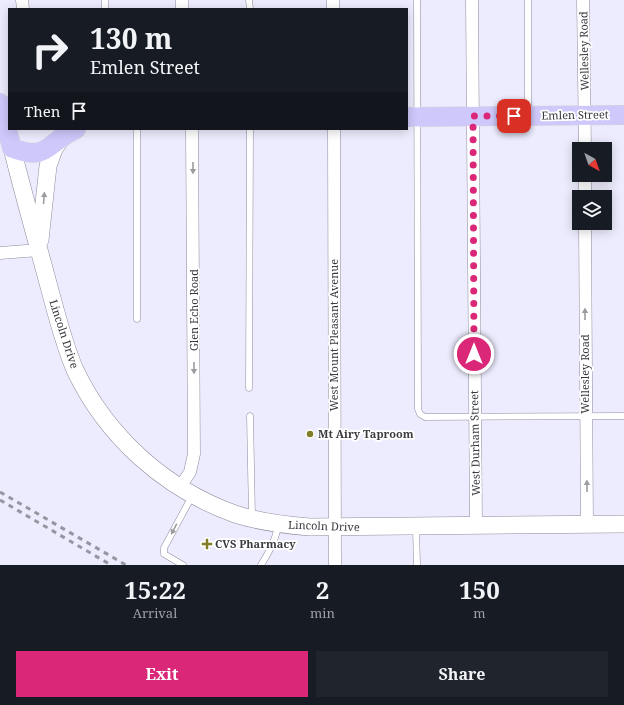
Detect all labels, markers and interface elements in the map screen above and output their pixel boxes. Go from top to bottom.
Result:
street label: Wellesley Road [575,11,592,91]
text: 130 m [90,19,172,57]
icon: right [24,24,76,76]
text: Emlen Street [90,55,200,79]
pin [497,99,531,133]
icon: arrive [68,100,90,122]
text: Then [24,101,60,121]
icon: arrive [503,105,525,127]
street label: Emlen Street [541,106,609,123]
north arrow [572,142,612,182]
map controls [572,142,612,230]
one-way arrow [190,162,196,175]
button: layers [572,190,612,230]
one-way arrow [41,192,47,204]
street label: West Mount Pleasant Avenue [326,259,341,411]
street label: Glen Echo Road [186,269,201,351]
street label: Lincoln Drive [46,298,83,370]
one-way arrow [582,307,588,320]
position arrow [453,333,495,375]
street label: Wellesley Road [577,334,592,414]
one-way arrow [191,362,197,375]
street label: West Durham Street [466,390,483,496]
place label: Mt Airy Taproom [318,426,414,441]
marker: Mt Airy Taproom [305,429,315,439]
one-way arrow [583,480,590,492]
street label: Lincoln Drive [288,517,360,534]
one-way arrow [171,524,178,535]
place label: CVS Pharmacy [215,536,296,551]
marker: CVS Pharmacy [202,539,212,549]
text: 15:22 [124,573,186,606]
text: 2 [316,573,329,606]
text: 150 [459,573,500,606]
text: Arrival [133,604,177,622]
text: min [310,604,335,622]
text: m [473,604,486,622]
button: Exit [16,651,308,697]
button: Share [316,651,608,697]

